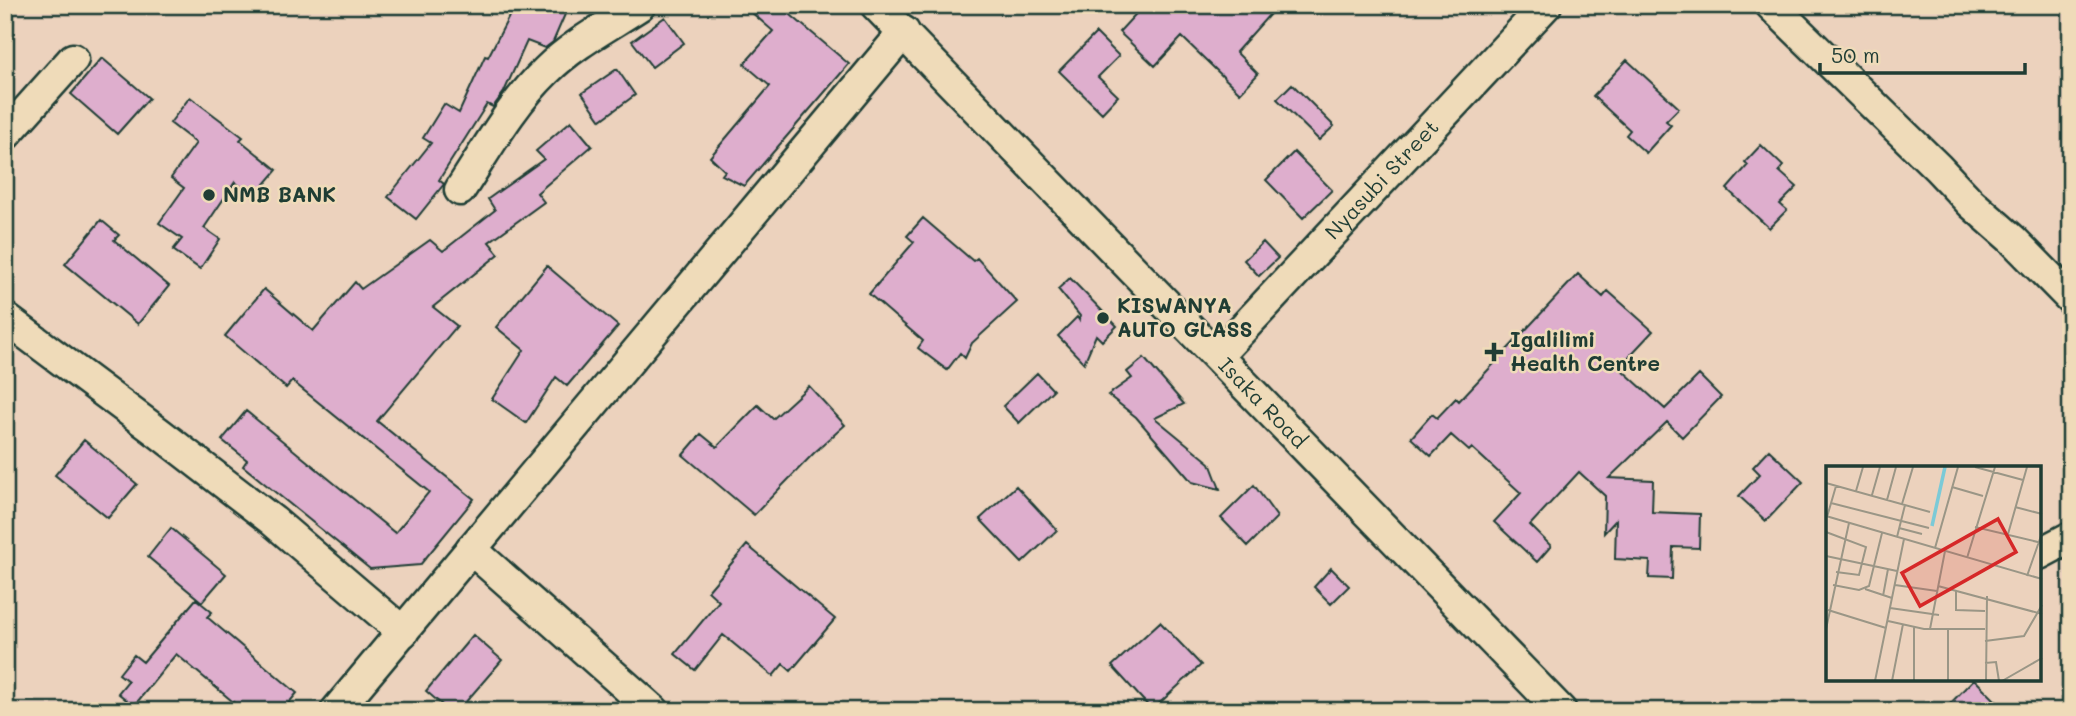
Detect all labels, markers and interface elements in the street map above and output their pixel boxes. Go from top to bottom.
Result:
scale bar [1820,32,2025,76]
text: 50 m [1831,41,1880,68]
street label: Nyasubi Street [1318,113,1444,245]
place label: NMB BANK [223,180,336,207]
marker: NMB BANK [201,187,217,203]
place label: KISWANYA AUTO GLASS [1117,291,1253,342]
marker: KISWANYA AUTO GLASS [1095,310,1111,326]
place label: Igalilimi Health Centre [1510,325,1660,376]
marker: Igalilimi Health Centre [1484,342,1504,362]
street label: Isaka Road [1214,351,1314,453]
inset map [1826,466,2041,681]

